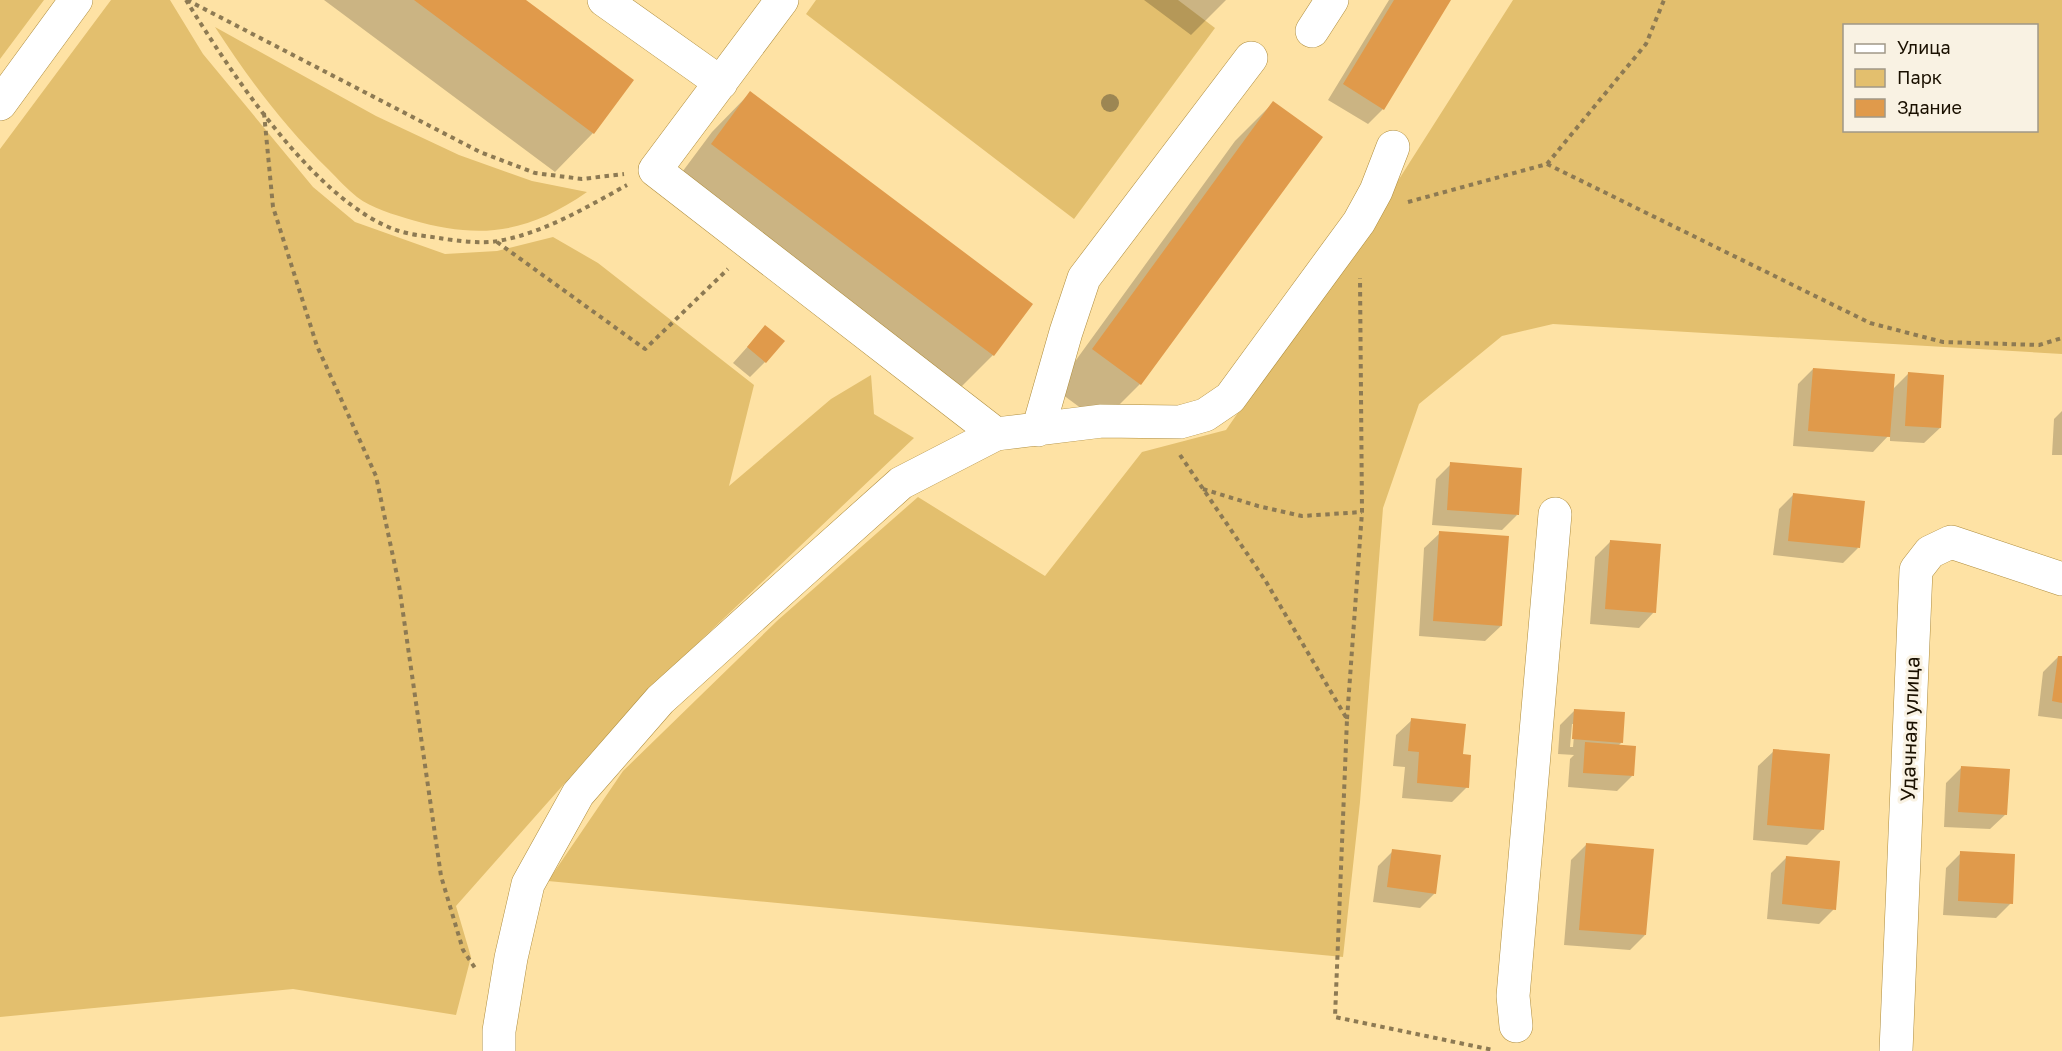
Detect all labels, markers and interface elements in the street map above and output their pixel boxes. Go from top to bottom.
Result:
legend [1843,24,2038,132]
text: Улица [1897,36,1951,58]
text: Парк [1897,66,1942,88]
text: Здание [1897,96,1962,118]
street label: Удачная улица [1894,656,1924,802]

